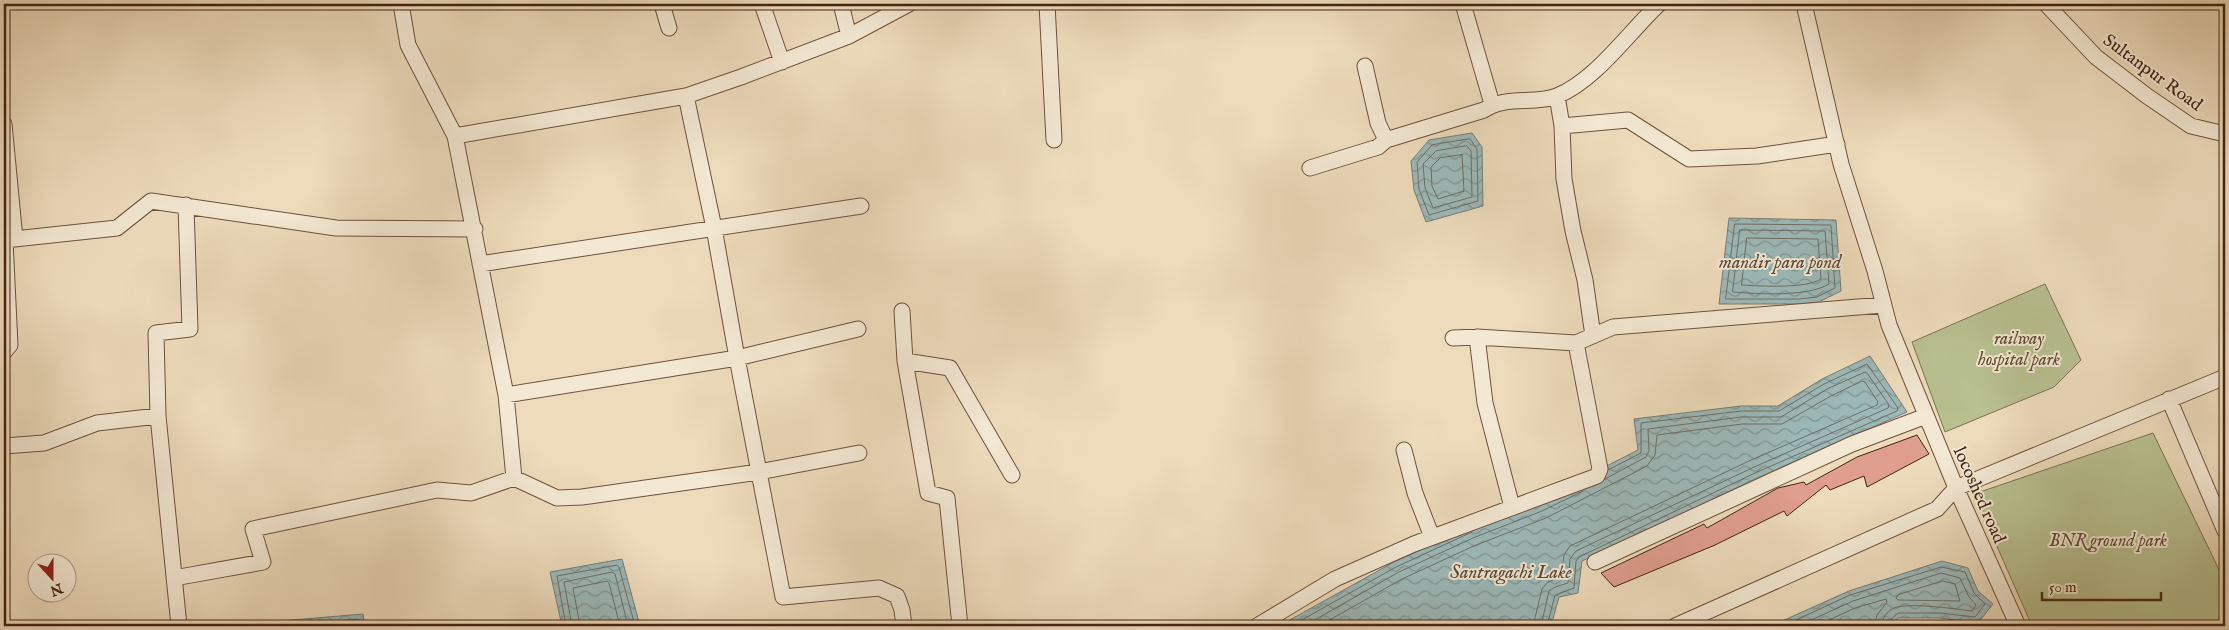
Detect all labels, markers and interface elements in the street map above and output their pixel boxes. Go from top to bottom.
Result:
street label: Sultanpur Road [2098,29,2207,117]
water label: mandir para pond [1719,251,1842,275]
park label: railway hospital park [1978,328,2060,372]
street label: locoshed road [1947,444,2010,548]
park label: BNR ground park [2049,530,2167,553]
north arrow [28,552,78,602]
water label: Santragachi Lake [1450,561,1573,585]
scale bar [2042,570,2160,602]
text: N [47,578,66,600]
text: 50 m [2049,578,2077,597]

